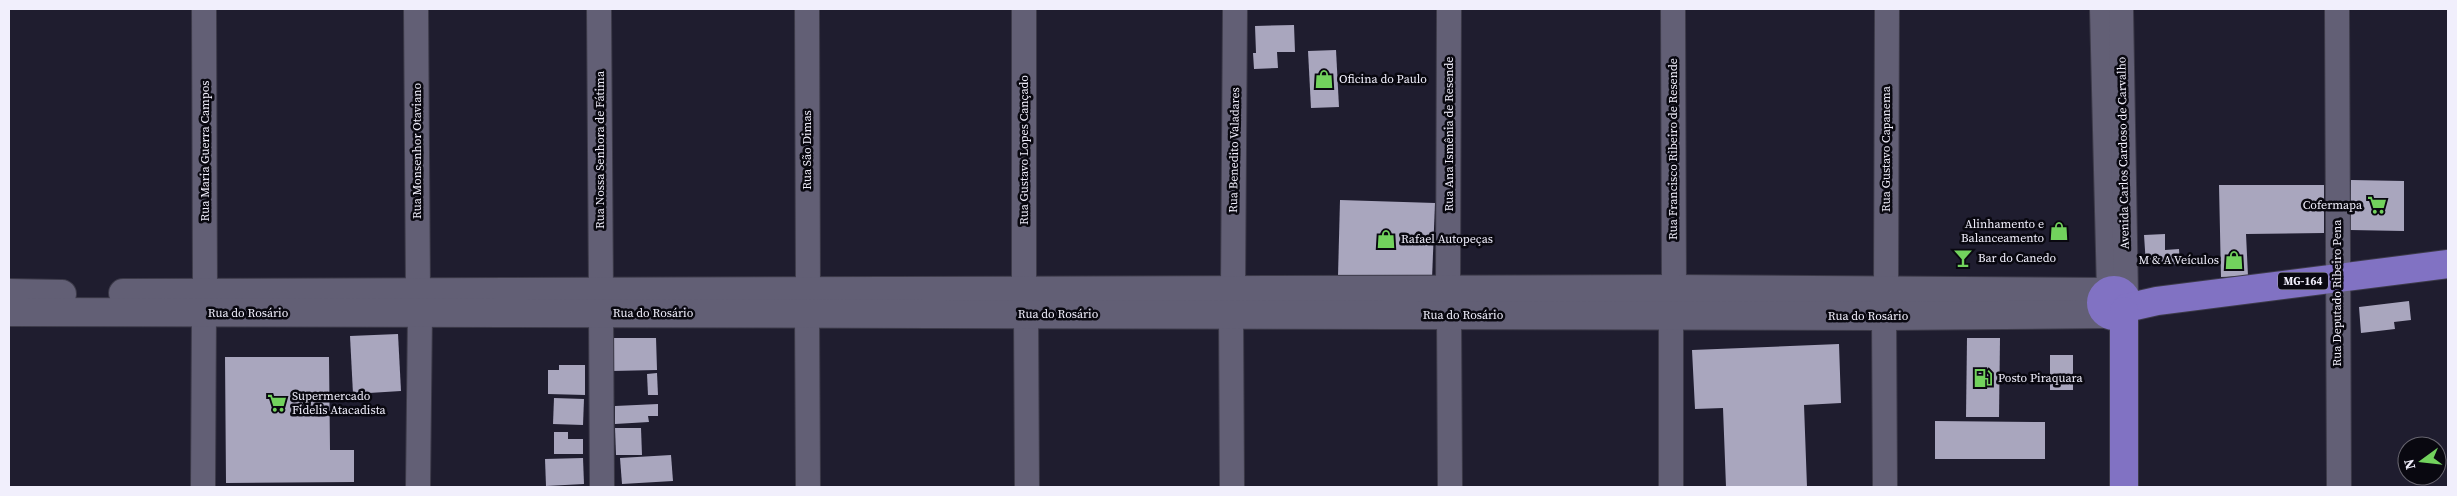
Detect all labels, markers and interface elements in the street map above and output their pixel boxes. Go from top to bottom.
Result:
street label: Avenida Carlos Cardoso de Carvalho [2113,56,2133,250]
street label: Rua Ana Ismênia de Resende [1441,57,1457,211]
street label: Rua Francisco Ribeiro de Resende [1665,58,1681,240]
shop icon: Oficina do Paulo [1313,68,1335,90]
street label: Rua Nossa Senhora de Fátima [592,70,608,229]
place label: Oficina do Paulo [1339,71,1427,87]
street label: Rua Gustavo Lopes Cançado [1016,75,1032,225]
street label: Rua Maria Guerra Campos [197,81,213,221]
street label: Rua Monsenhor Otaviano [409,83,425,219]
street label: Rua Gustavo Capanema [1878,85,1894,212]
street label: Rua Benedito Valadares [1225,87,1243,213]
street label: Rua São Dimas [799,110,815,190]
supermarket icon: Cofermapa [2366,194,2388,216]
place label: Cofermapa [2303,197,2363,213]
place label: Alinhamento e Balanceamento [1961,216,2044,246]
street label: Rua Deputado Ribeiro Pena [2329,219,2345,366]
shop icon: Alinhamento e Balanceamento [2048,220,2070,242]
shop icon: Rafael Autopeças [1375,228,1397,250]
place label: Rafael Autopeças [1401,231,1493,247]
bar icon: Bar do Canedo [1952,247,1974,269]
shop icon: M & A Veículos [2223,249,2245,271]
place label: Bar do Canedo [1978,250,2056,266]
place label: M & A Veículos [2138,252,2219,268]
road number: MG-164 [2278,272,2328,290]
street label: Rua do Rosário [208,305,289,321]
street label: Rua do Rosário [613,305,694,321]
street label: Rua do Rosário [1018,306,1099,322]
street label: Rua do Rosário [1423,307,1504,323]
street label: Rua do Rosário [1828,308,1909,324]
fuel station icon: Posto Piraquara [1972,367,1994,389]
place label: Posto Piraquara [1998,370,2083,386]
place label: Supermercado Fidelis Atacadista [292,388,387,418]
supermarket icon: Supermercado Fidelis Atacadista [266,392,288,414]
north arrow [2397,436,2447,486]
text: N [2398,457,2420,472]

